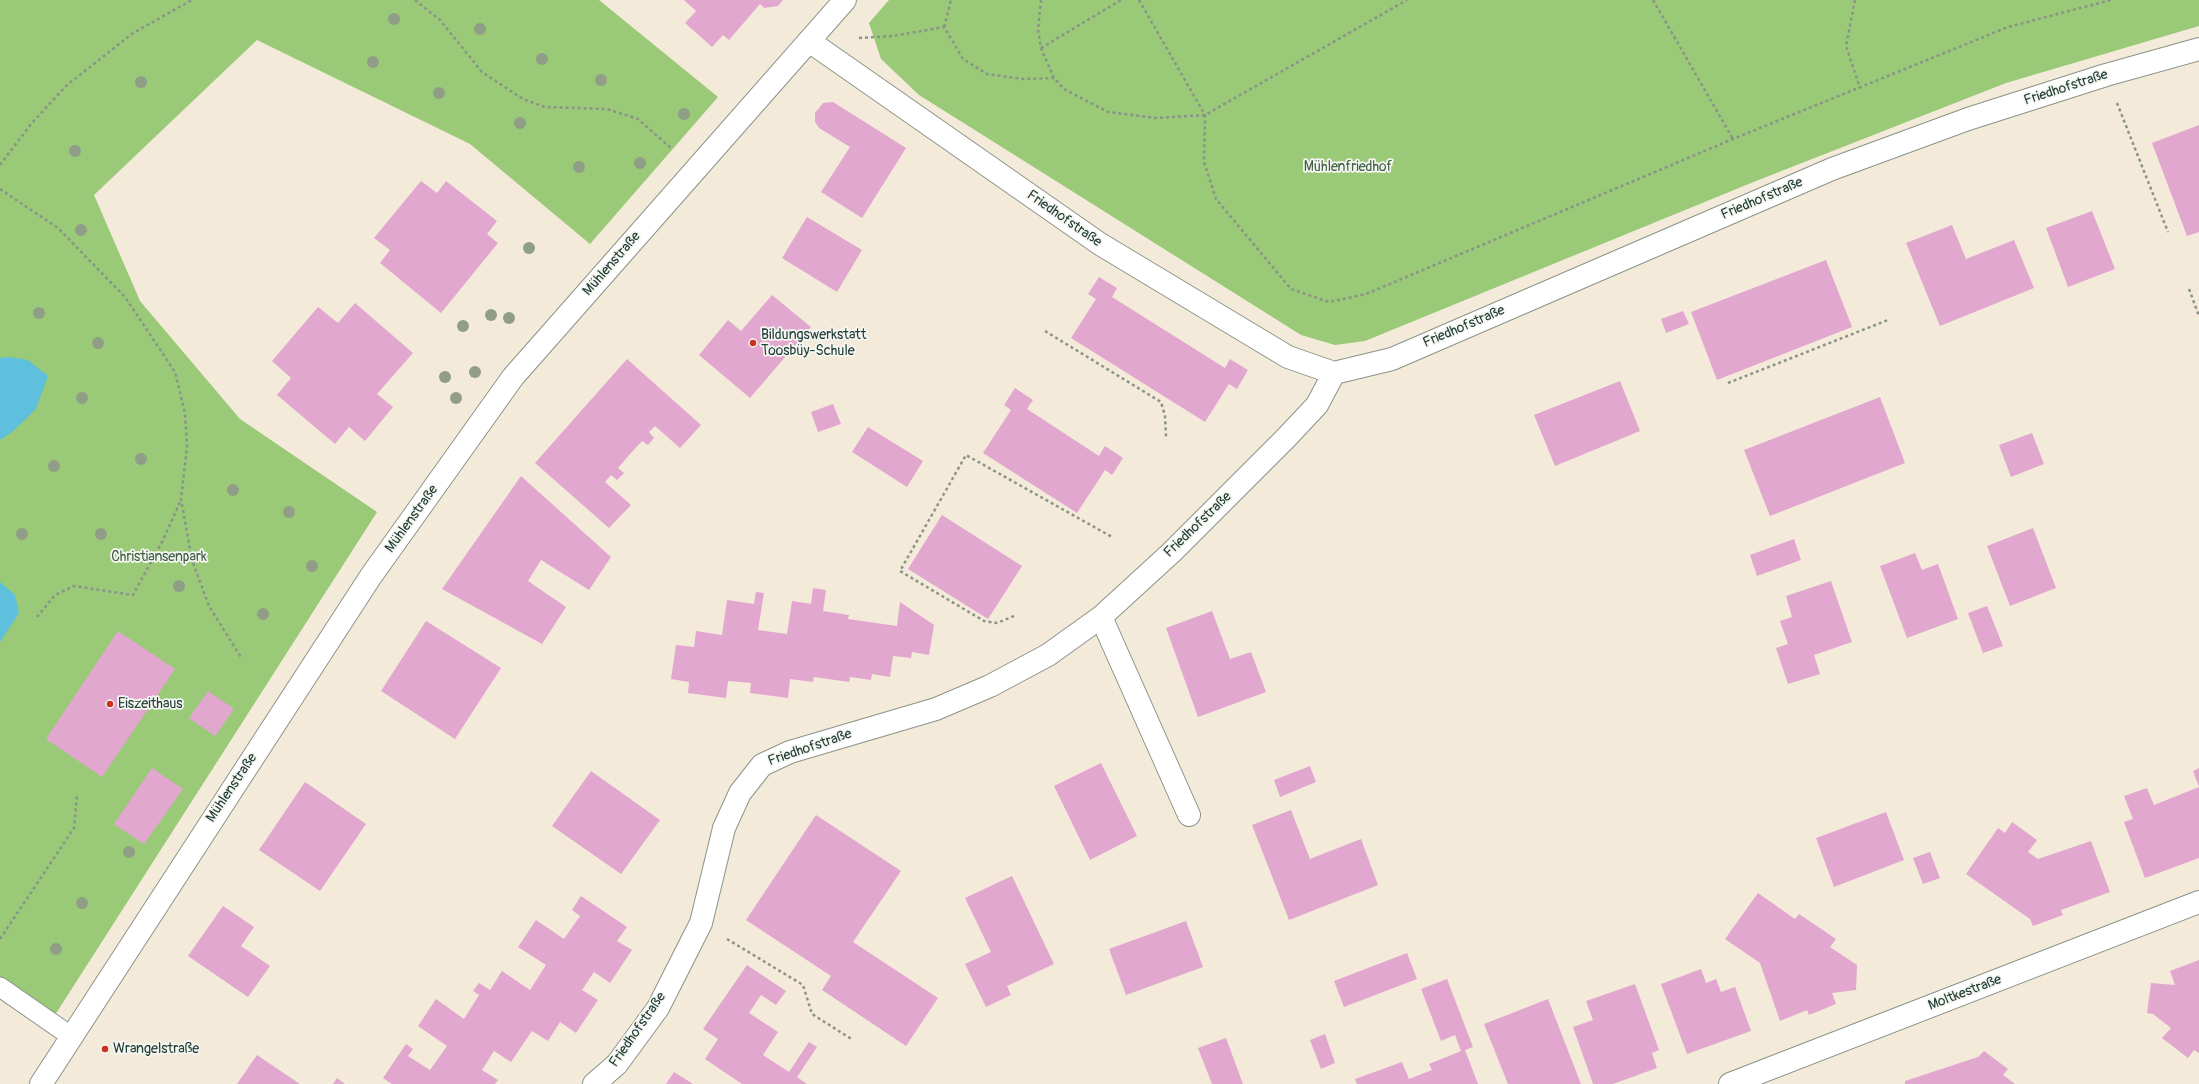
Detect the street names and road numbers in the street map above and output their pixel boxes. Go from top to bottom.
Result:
street label: Friedhofstraße [2022,67,2110,109]
street label: Friedhofstraße [1718,174,1806,224]
street label: Friedhofstraße [1023,187,1105,251]
street label: Mühlenstraße [580,229,644,299]
street label: Friedhofstraße [1420,302,1508,352]
street label: Mühlenstraße [382,482,442,556]
street label: Friedhofstraße [1161,489,1235,561]
street label: Friedhofstraße [766,726,854,770]
street label: Mühlenstraße [203,750,261,826]
street label: Moltkestraße [1926,971,2004,1015]
street label: Friedhofstraße [606,989,670,1071]

